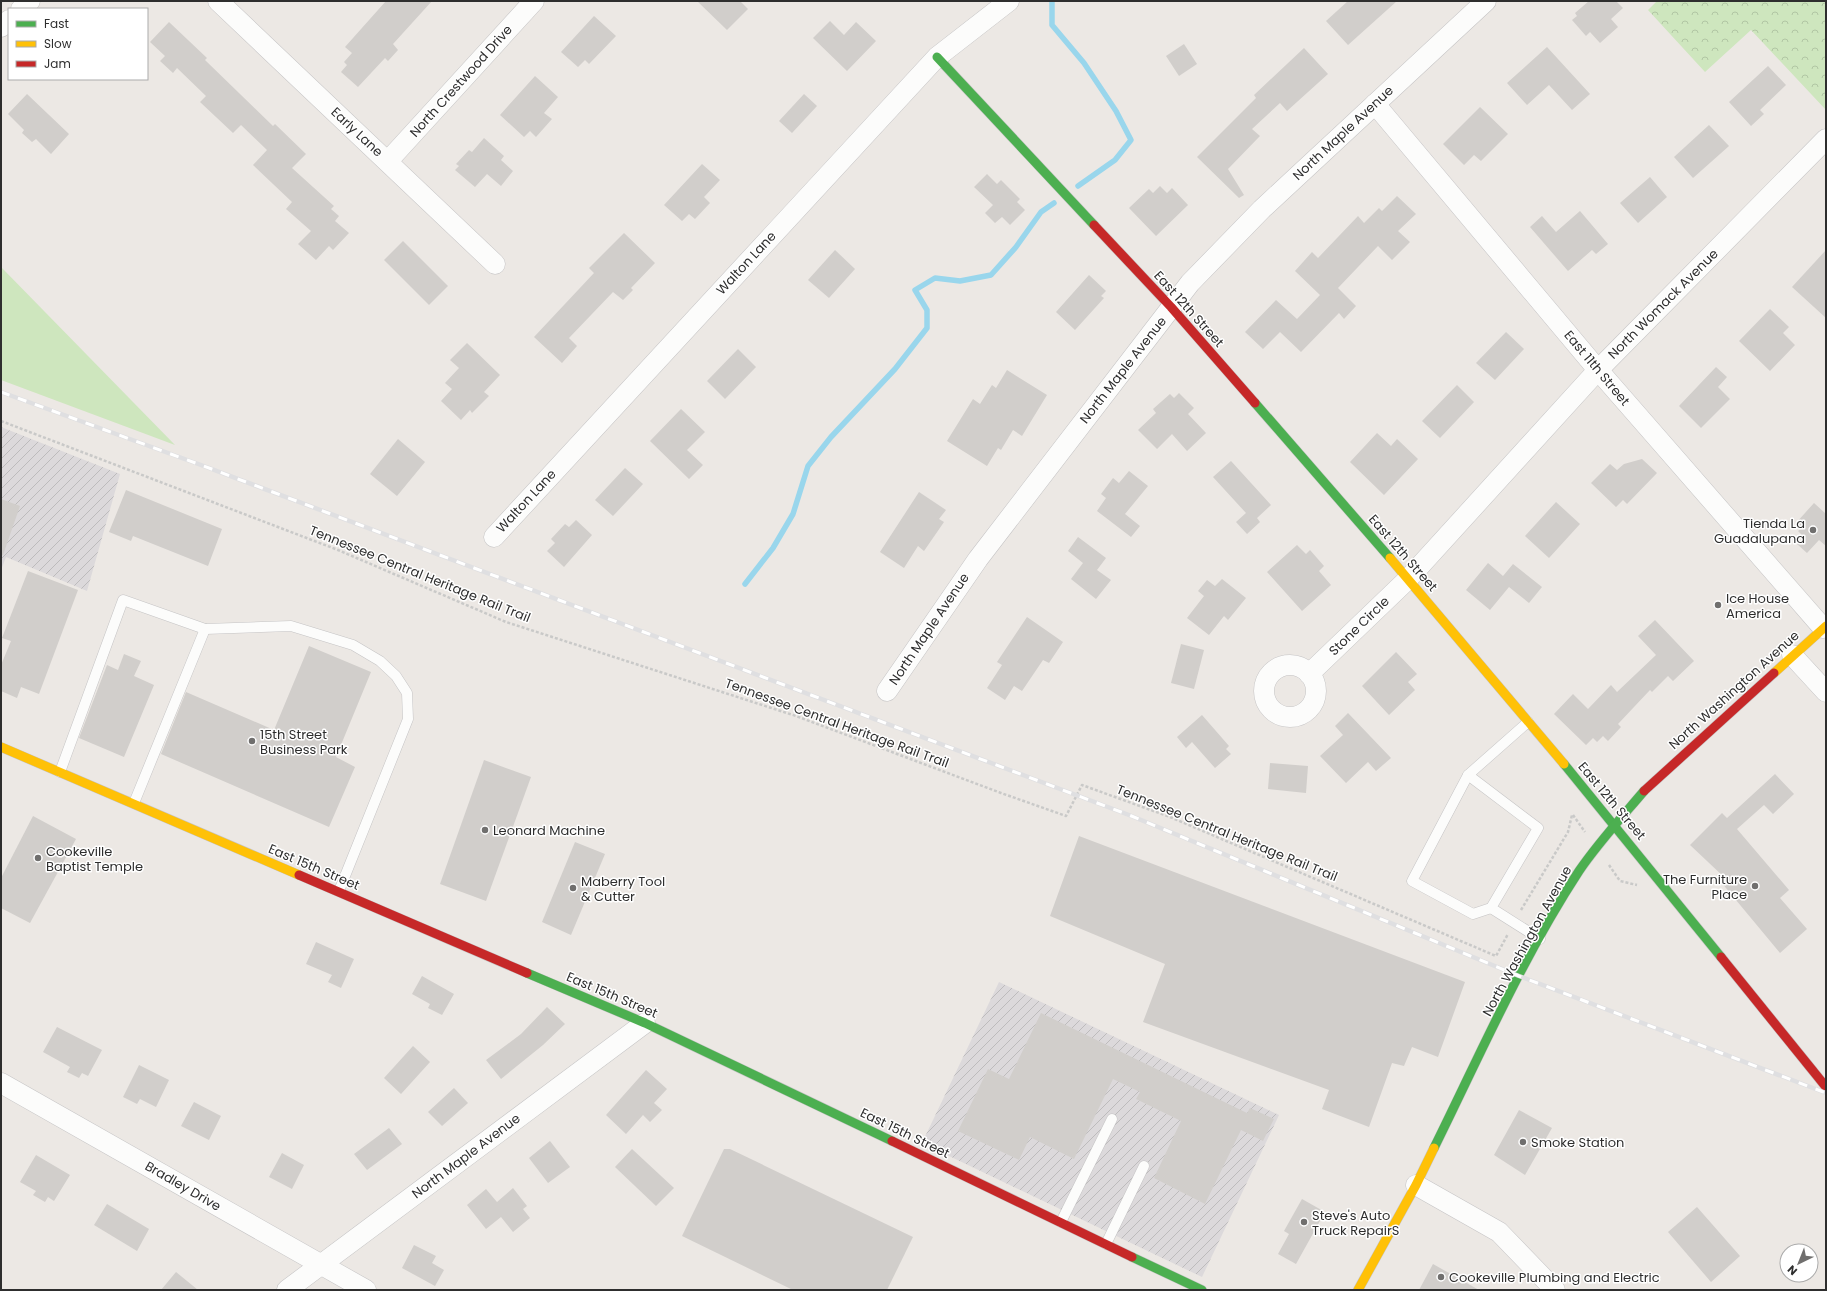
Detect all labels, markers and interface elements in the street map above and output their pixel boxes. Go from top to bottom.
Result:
legend [8,8,148,80]
text: Fast [44,15,69,32]
street label: North Crestwood Drive [405,21,517,141]
text: Slow [44,35,72,52]
text: Jam [44,55,71,72]
street label: North Maple Avenue [1289,81,1397,185]
street label: Early Lane [327,103,387,161]
street label: Walton Lane [712,227,780,299]
street label: North Womack Avenue [1604,245,1722,363]
street label: East 12th Street [1150,267,1229,351]
street label: North Maple Avenue [1075,312,1171,428]
street label: East 11th Street [1560,326,1634,410]
street label: Walton Lane [492,465,560,537]
street label: East 12th Street [1364,510,1442,596]
place label: Tienda La Guadalupana [1714,514,1805,548]
street label: Tennessee Central Heritage Rail Trail [307,521,533,627]
marker: Tienda La Guadalupana [1808,525,1818,535]
street label: North Maple Avenue [884,569,974,689]
place label: Ice House America [1726,589,1789,623]
street label: Stone Circle [1324,592,1394,660]
marker: Ice House America [1713,600,1723,610]
street label: North Washington Avenue [1665,626,1803,754]
street label: Tennessee Central Heritage Rail Trail [722,674,952,772]
place label: 15th Street Business Park [260,725,348,759]
marker: 15th Street Business Park [247,736,257,746]
street label: East 12th Street [1574,758,1651,844]
street label: Tennessee Central Heritage Rail Trail [1114,780,1340,886]
place label: Leonard Machine [493,821,605,840]
marker: Leonard Machine [480,825,490,835]
street label: East 15th Street [265,839,363,895]
place label: Cookeville Baptist Temple [46,842,143,876]
marker: Cookeville Baptist Temple [33,853,43,863]
street label: North Washington Avenue [1478,862,1576,1020]
place label: The Furniture Place [1663,870,1747,904]
place label: Maberry Tool & Cutter [581,872,665,906]
marker: The Furniture Place [1750,881,1760,891]
marker: Maberry Tool & Cutter [568,883,578,893]
street label: East 15th Street [563,967,661,1023]
street label: East 15th Street [857,1103,953,1163]
street label: North Maple Avenue [408,1109,524,1203]
place label: Smoke Station [1531,1133,1624,1152]
marker: Smoke Station [1518,1137,1528,1147]
street label: Bradley Drive [141,1157,225,1215]
place label: Steve's Auto Truck RepairS [1312,1206,1399,1240]
marker: Steve's Auto Truck RepairS [1299,1217,1309,1227]
north arrow [1779,1243,1819,1283]
text: N [1784,1262,1801,1279]
place label: Cookeville Plumbing and Electric [1449,1268,1660,1287]
marker: Cookeville Plumbing and Electric [1436,1272,1446,1282]

